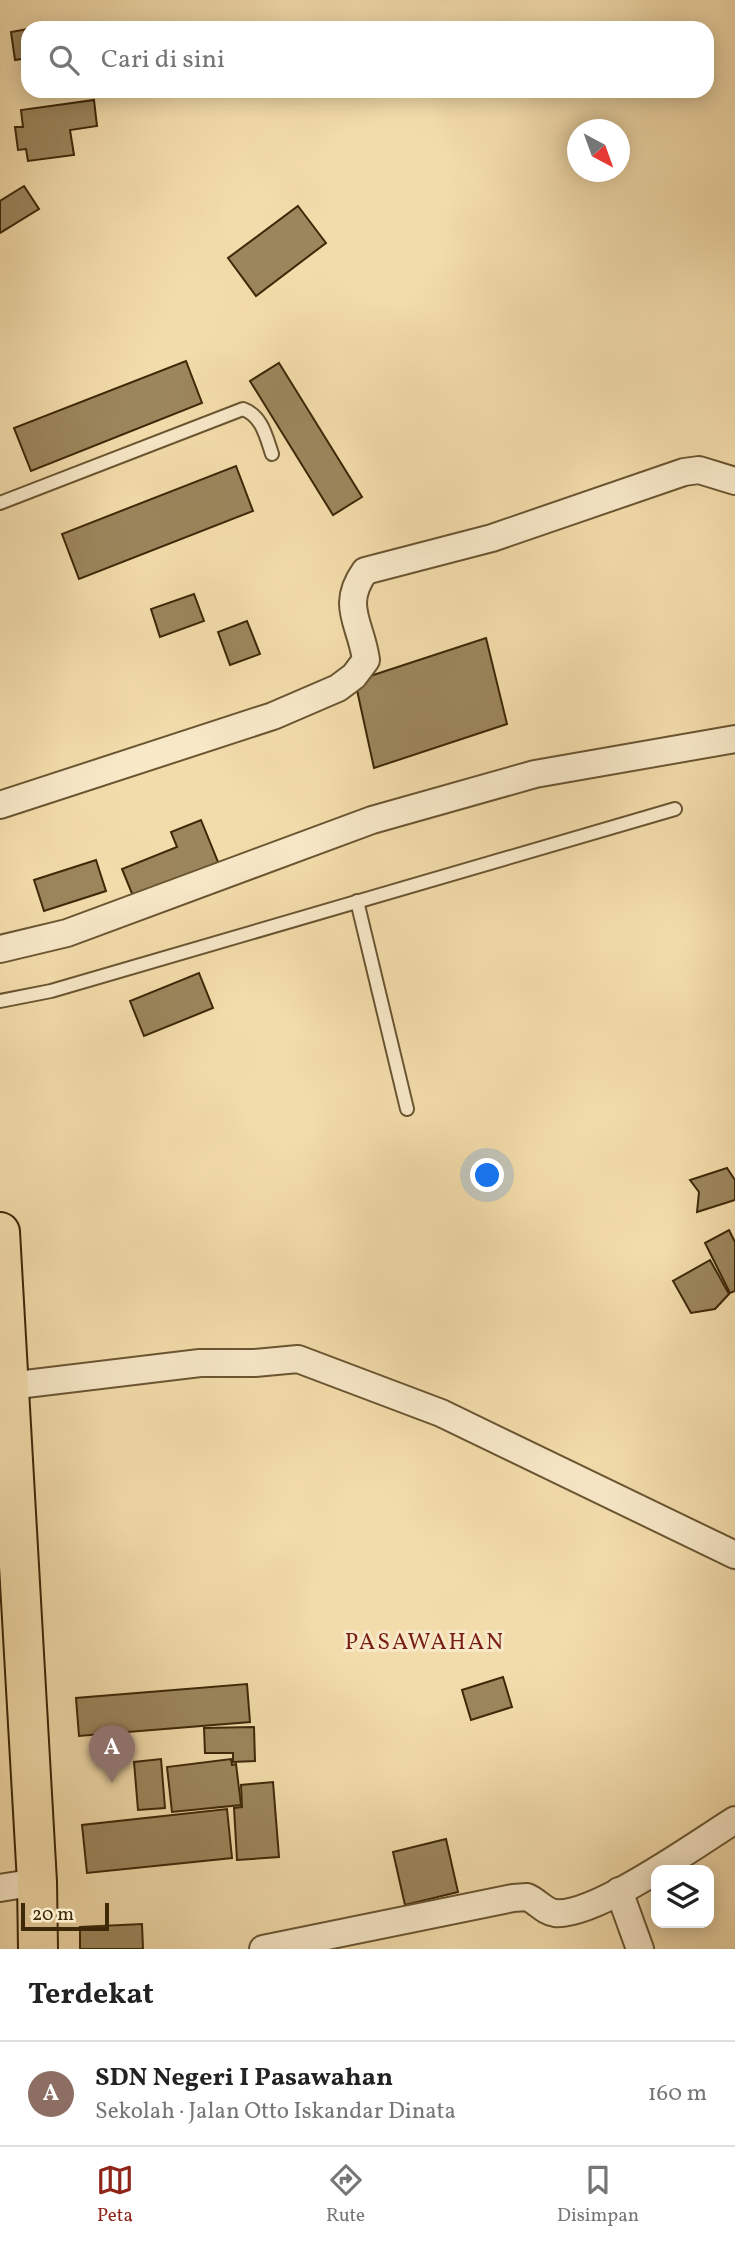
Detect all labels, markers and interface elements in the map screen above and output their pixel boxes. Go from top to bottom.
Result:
search box [21,21,714,98]
icon: search [45,41,83,79]
text: Cari di sini [101,42,225,78]
north arrow [567,119,630,182]
your location [470,1158,504,1192]
district label: PASAWAHAN [345,1627,505,1659]
pin: A [89,1725,135,1783]
map controls [651,1865,714,1928]
button: layers [651,1865,714,1928]
scale bar [21,1900,108,1932]
text: 20 m [32,1902,74,1928]
text: Terdekat [28,1974,154,2016]
text: SDN Negeri I Pasawahan [95,2060,393,2096]
text: A [43,2078,59,2110]
text: 160 m [648,2078,707,2110]
text: Sekolah · Jalan Otto Iskandar Dinata [95,2096,456,2128]
tab: Peta [96,2161,134,2229]
tab: Rute [326,2161,365,2229]
tab: Disimpan [557,2161,639,2229]

